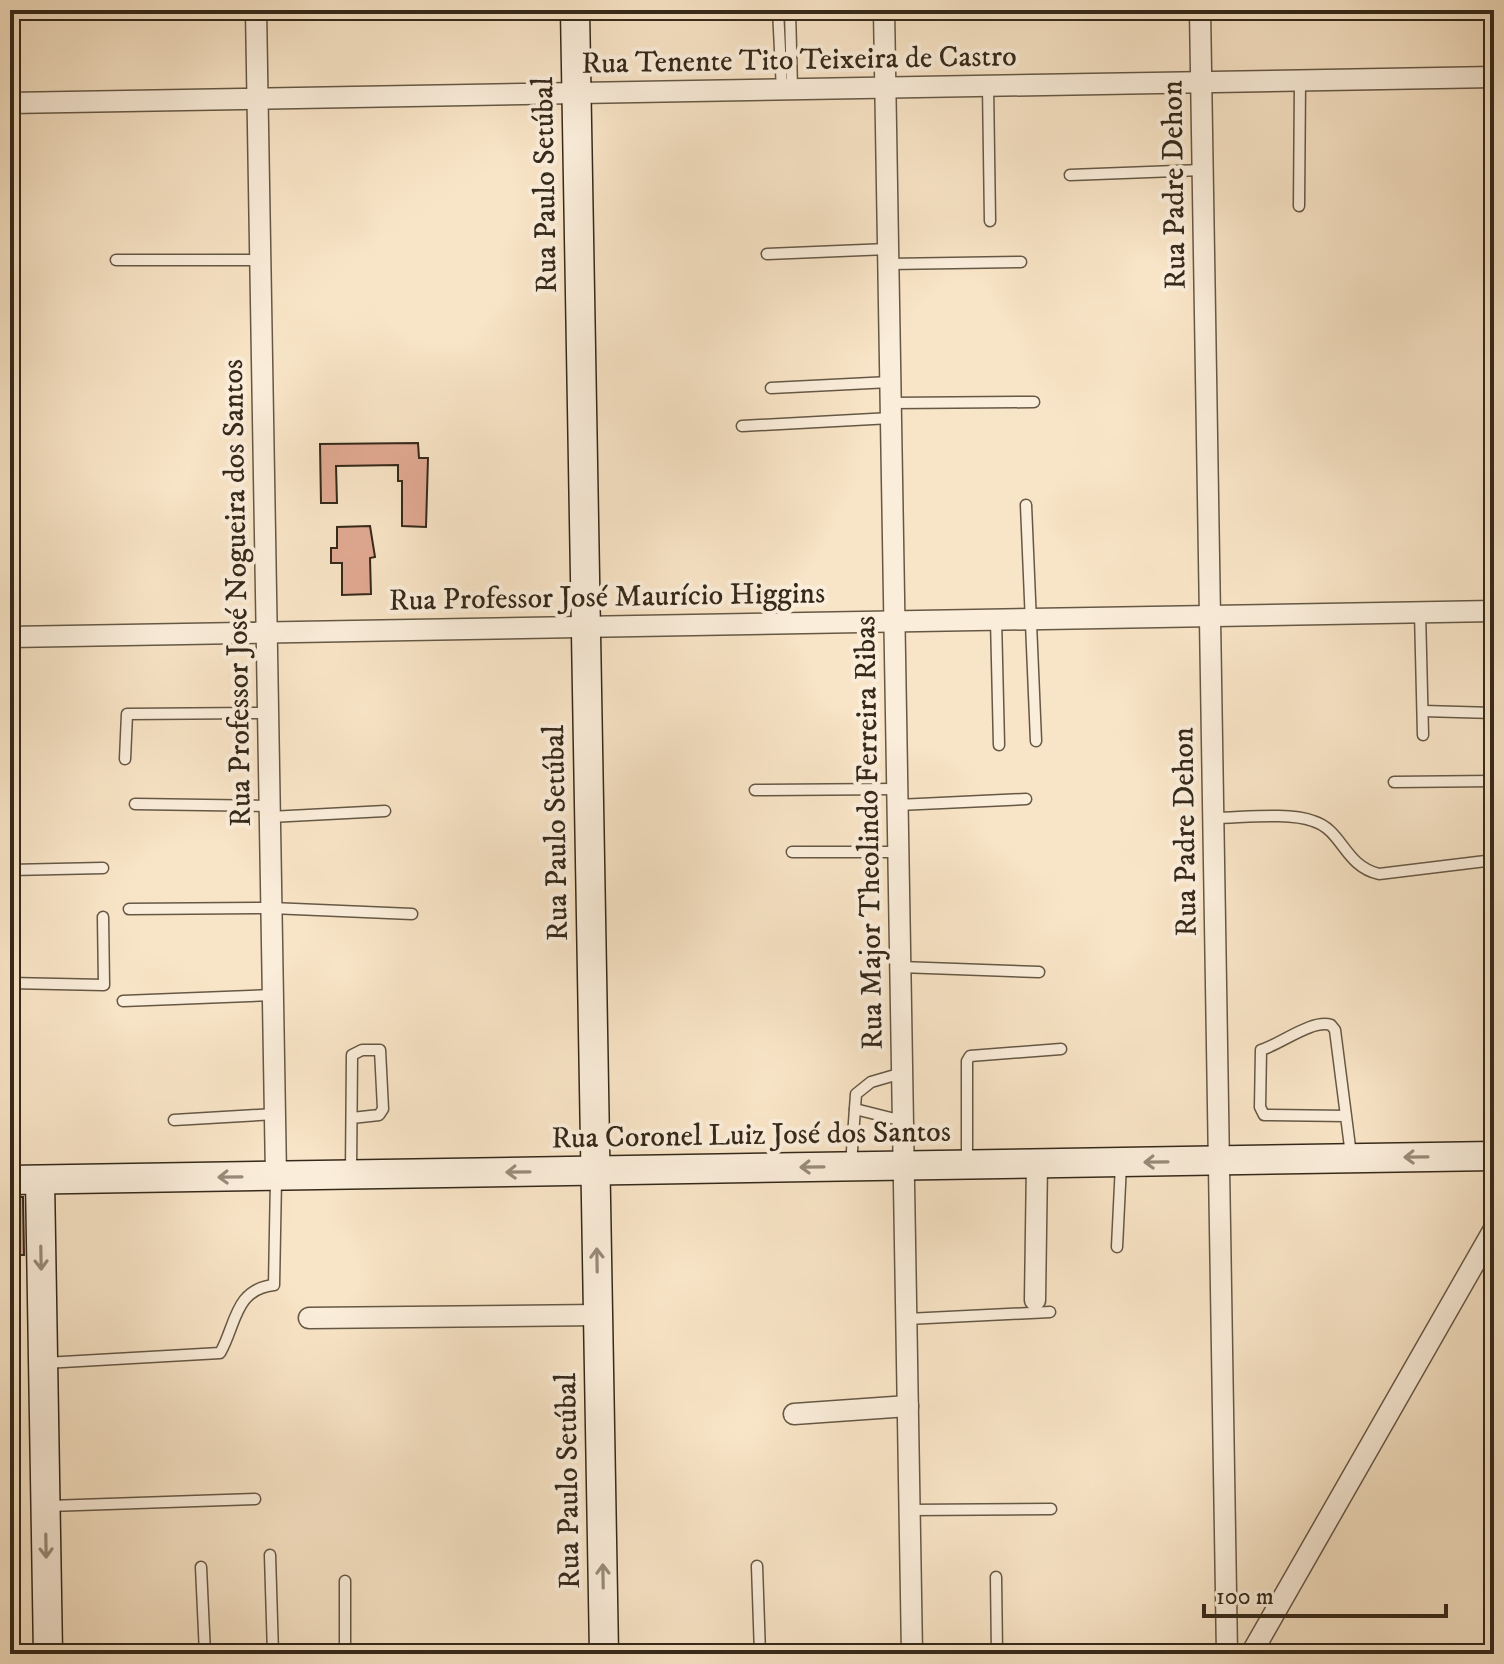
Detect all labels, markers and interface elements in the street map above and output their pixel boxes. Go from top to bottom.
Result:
street label: Rua Tenente Tito Teixeira de Castro [581,38,1017,83]
street label: Rua Paulo Setúbal [525,77,566,293]
street label: Rua Padre Dehon [1154,80,1195,290]
street label: Rua Professor José Nogueira dos Santos [215,359,260,827]
street label: Rua Professor José Maurício Higgins [389,575,825,620]
street label: Rua Major Theolindo Ferreira Ribas [847,616,892,1050]
street label: Rua Paulo Setúbal [536,725,577,941]
street label: Rua Padre Dehon [1165,727,1206,937]
street label: Rua Coronel Luiz José dos Santos [551,1114,951,1157]
one-way arrow [1403,1149,1430,1165]
one-way arrow [1143,1154,1170,1169]
one-way arrow [799,1159,826,1175]
one-way arrow [505,1164,532,1180]
one-way arrow [217,1169,244,1184]
one-way arrow [34,1244,49,1271]
one-way arrow [589,1247,605,1274]
street label: Rua Paulo Setúbal [548,1373,589,1589]
one-way arrow [38,1532,54,1559]
one-way arrow [595,1563,610,1590]
scale bar [1204,1568,1446,1618]
text: 100 m [1216,1582,1274,1612]

